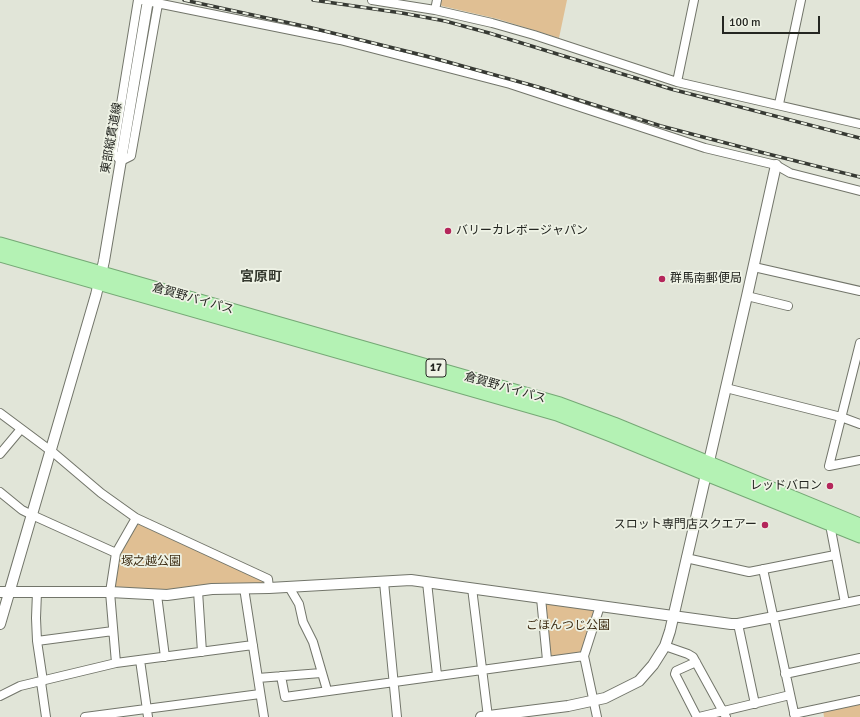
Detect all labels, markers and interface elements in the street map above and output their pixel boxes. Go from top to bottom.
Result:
scale bar [724,8,822,34]
text: 100 m [729,15,761,30]
street label: 東部縦貫道線 [99,101,125,175]
place label: バリーカレボージャパン [456,224,588,238]
marker: バリーカレボージャパン [443,226,453,236]
district label: 宮原町 [240,269,282,285]
place label: 群馬南郵便局 [670,272,742,286]
marker: 群馬南郵便局 [657,274,667,284]
street label: 倉賀野バイパス [151,281,235,317]
road number: 17 [426,359,446,377]
street label: 倉賀野バイパス [463,370,547,406]
place label: レッドバロン [750,479,822,493]
marker: レッドバロン [825,481,835,491]
place label: スロット専門店スクエアー [614,518,757,532]
marker: スロット専門店スクエアー [760,520,770,530]
park label: 塚之越公園 [121,555,181,569]
park label: ごほんつじ公園 [526,619,610,633]

